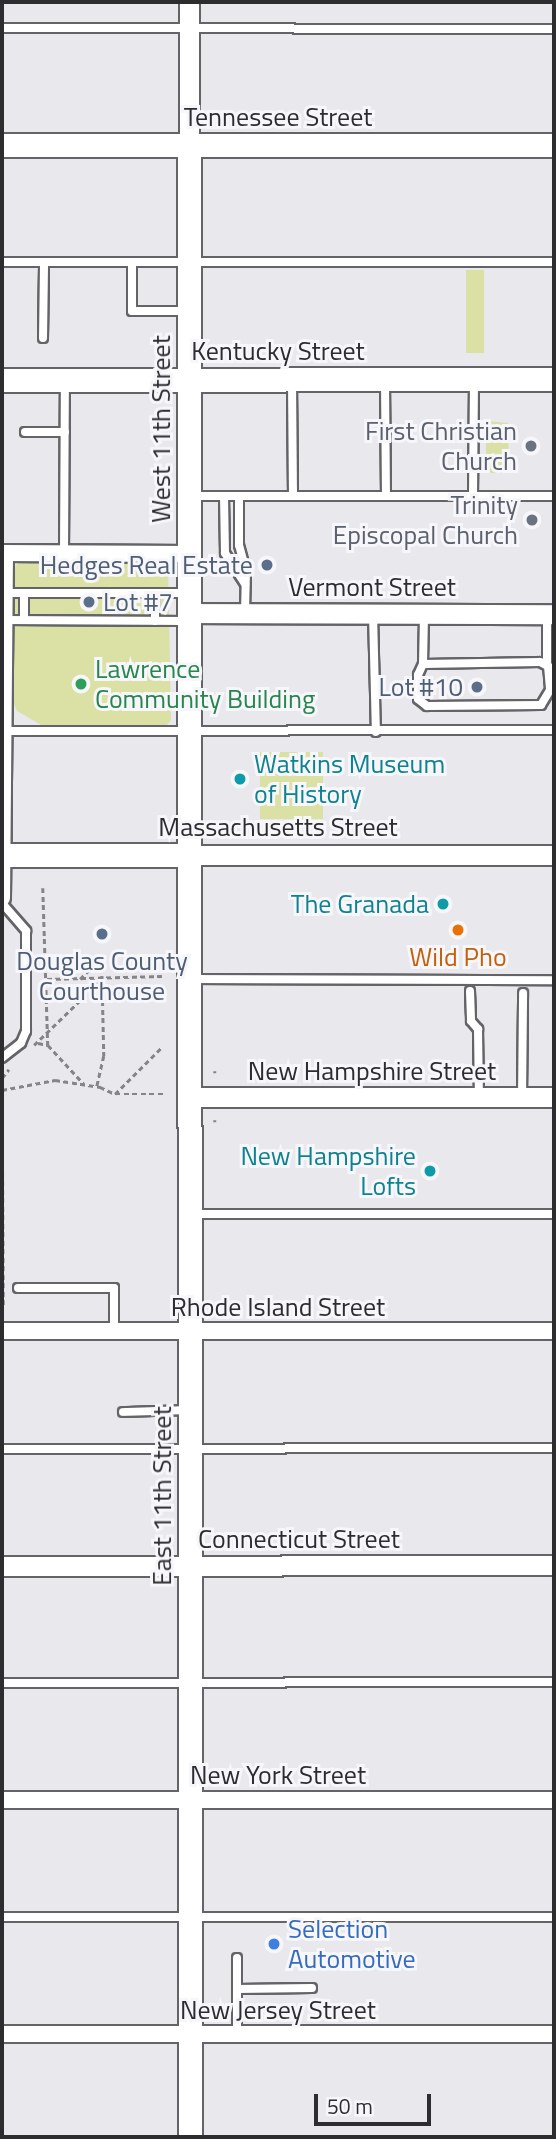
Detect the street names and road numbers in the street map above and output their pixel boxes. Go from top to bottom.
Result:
street label: Tennessee Street [184,101,372,133]
street label: West 11th Street [145,335,177,523]
street label: Kentucky Street [191,335,365,367]
street label: Vermont Street [288,571,456,603]
street label: Massachusetts Street [158,811,398,843]
street label: New Hampshire Street [248,1055,496,1087]
street label: Rhode Island Street [171,1291,385,1323]
street label: East 11th Street [146,1406,178,1586]
street label: Connecticut Street [198,1523,400,1555]
street label: New York Street [190,1759,366,1791]
street label: New Jersey Street [180,1994,376,2026]

